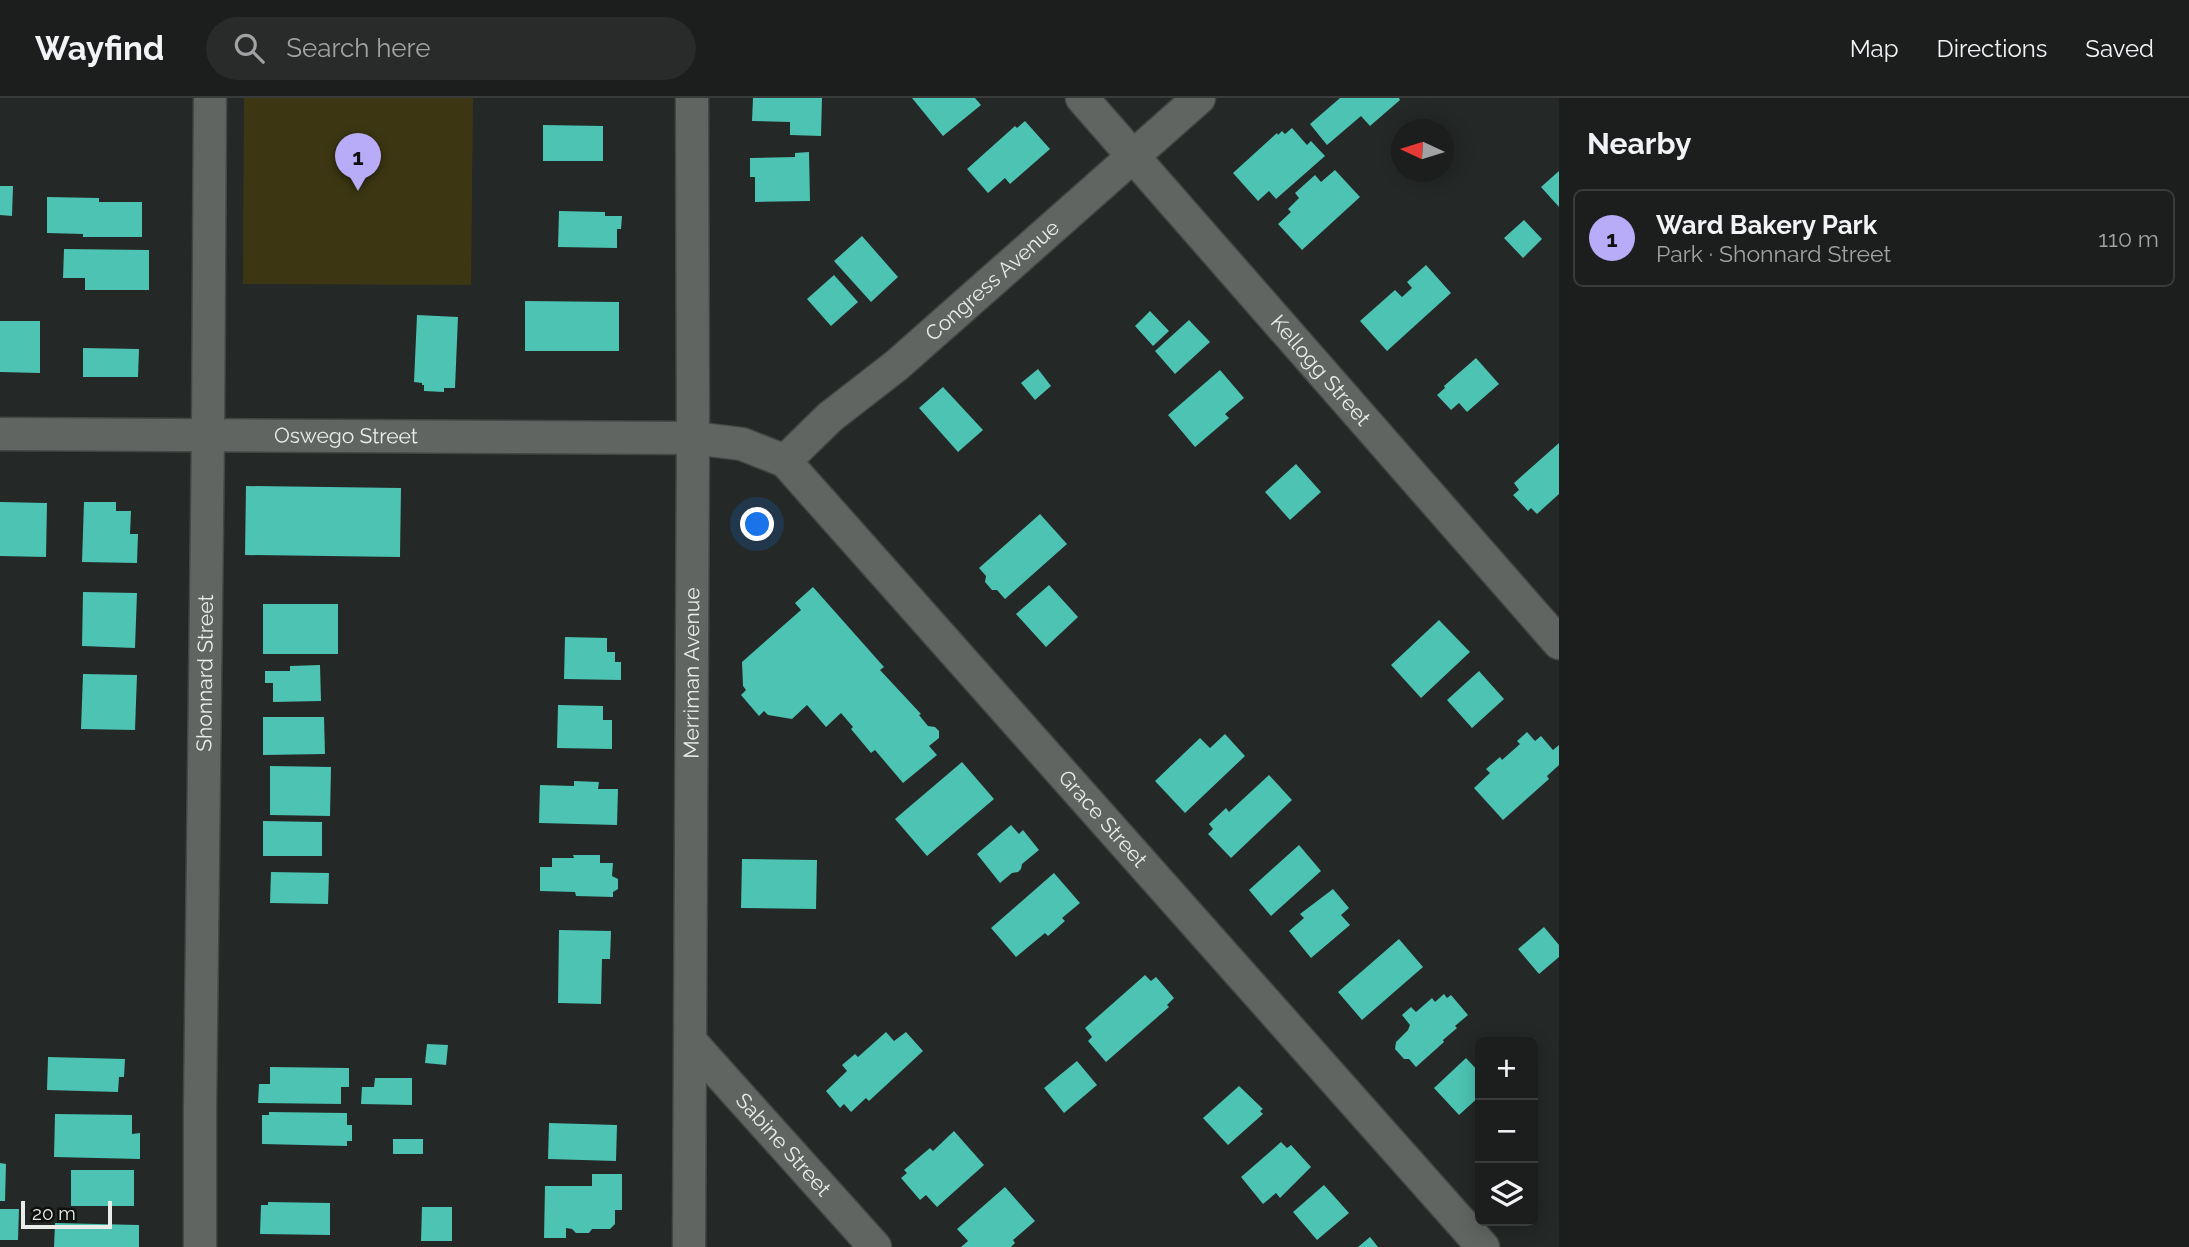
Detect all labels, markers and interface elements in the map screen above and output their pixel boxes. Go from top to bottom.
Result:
search box [206,17,696,80]
text: Wayfind [35,29,164,68]
icon: search [230,29,268,67]
text: Search here [286,33,431,63]
text: Map [1850,34,1899,63]
text: Directions [1937,34,2047,63]
text: Saved [2085,34,2154,63]
north arrow [1391,119,1454,182]
text: Nearby [1587,126,1691,161]
pin: 1 [335,133,381,191]
text: Ward Bakery Park [1656,210,1877,240]
street label: Congress Avenue [920,215,1064,346]
text: 1 [1606,225,1618,252]
text: 110 m [2098,225,2159,252]
text: Park · Shonnard Street [1656,240,1891,267]
street label: Kellogg Street [1266,310,1376,430]
street label: Oswego Street [274,423,418,448]
your location [740,507,774,541]
street label: Merriman Avenue [678,587,704,759]
street label: Shonnard Street [191,594,218,752]
street label: Grace Street [1053,765,1153,872]
map controls [1475,1037,1538,1226]
button: + [1475,1037,1538,1100]
street label: Sabine Street [731,1088,836,1201]
button: − [1475,1100,1538,1163]
button: layers [1475,1163,1538,1226]
scale bar [21,1198,112,1230]
text: 20 m [32,1202,76,1224]

